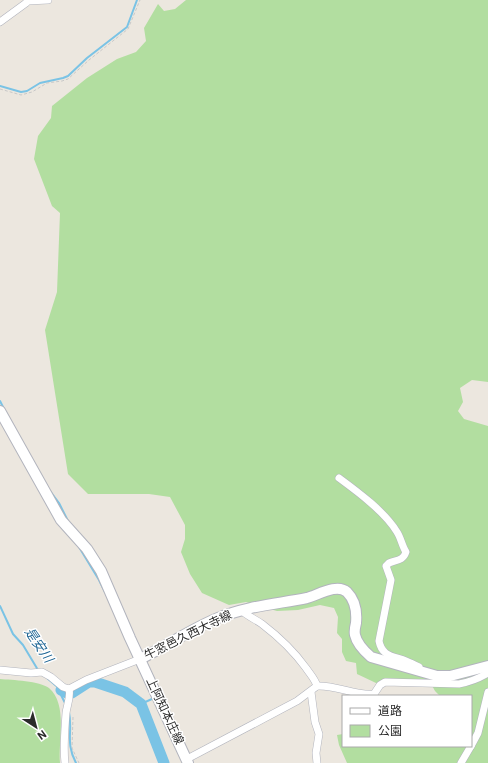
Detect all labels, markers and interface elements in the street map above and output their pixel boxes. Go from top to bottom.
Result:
street label: 牛窓邑久西大寺線 [142,608,234,662]
water label: 是安川 [22,625,57,667]
street label: 上阿知本庄線 [143,675,187,747]
legend [342,695,472,747]
text: 道路 [378,704,402,718]
north arrow [16,707,56,747]
text: 公園 [378,724,402,738]
text: N [34,727,49,742]

